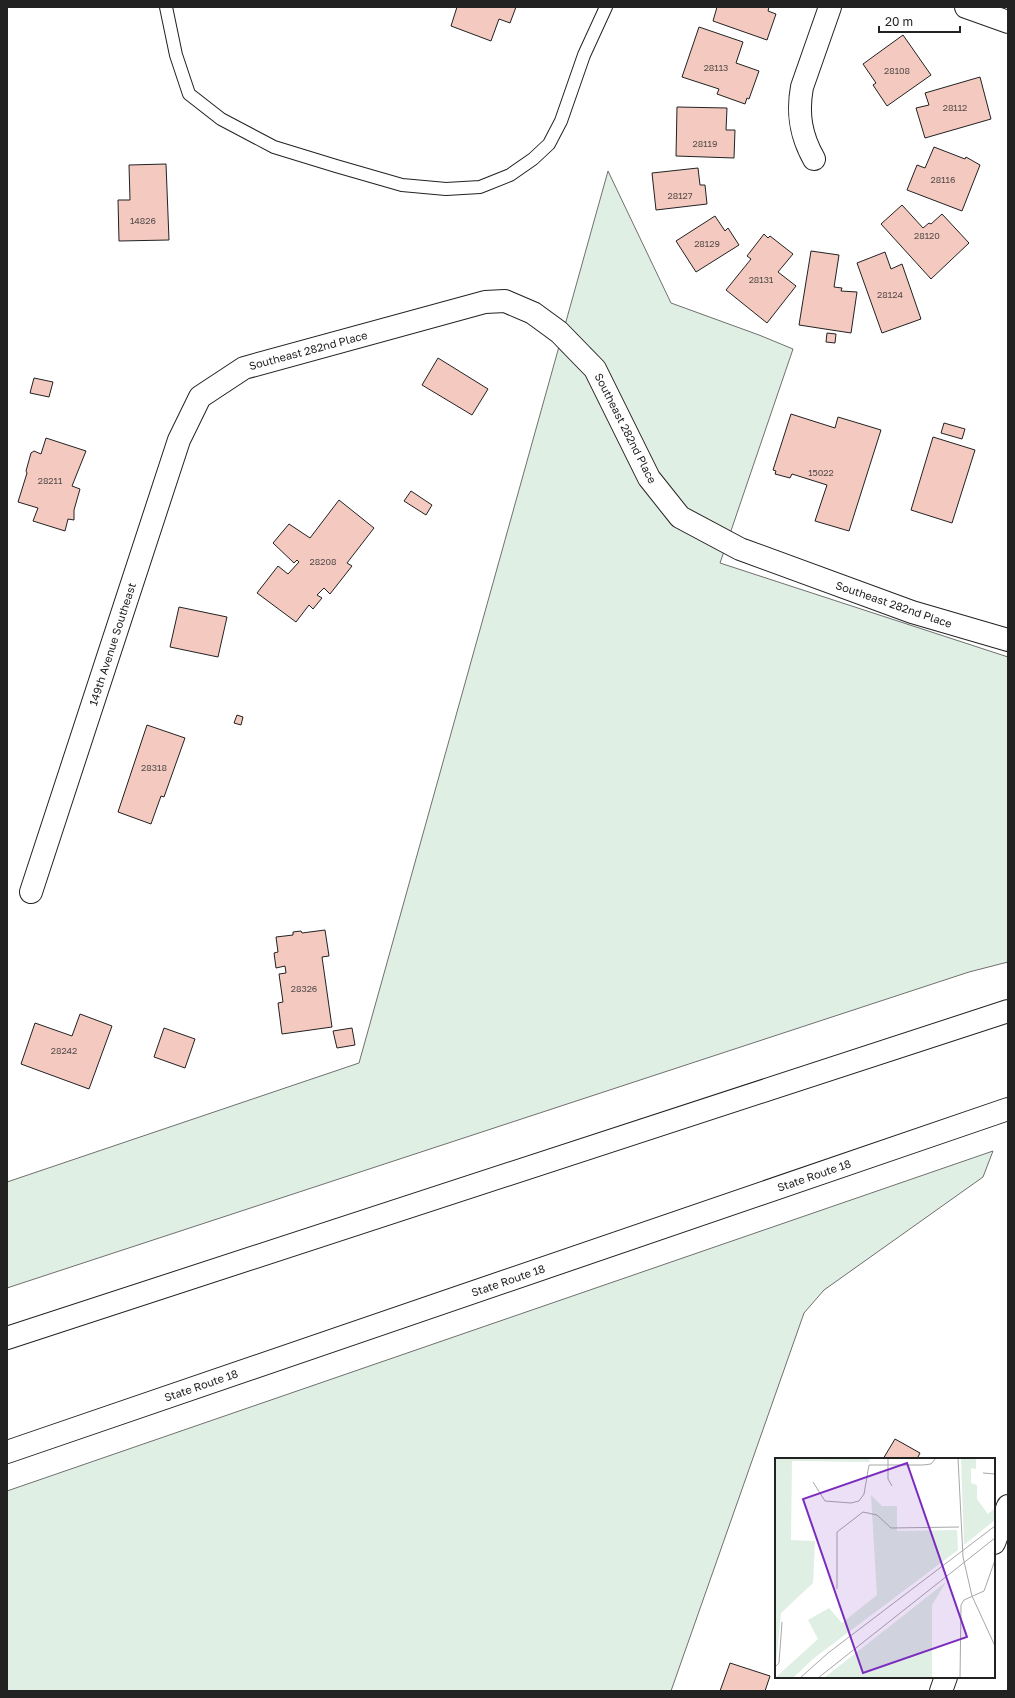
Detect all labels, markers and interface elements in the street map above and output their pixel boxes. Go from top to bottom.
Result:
scale bar [879,8,960,34]
text: 20 m [885,14,913,29]
house number: 28113 [704,62,728,73]
house number: 28108 [884,65,910,76]
house number: 28112 [943,102,967,113]
house number: 28119 [693,138,717,149]
house number: 28116 [931,174,955,185]
house number: 28127 [667,190,693,201]
house number: 14826 [130,215,156,226]
house number: 28120 [914,230,940,241]
house number: 28129 [694,238,720,249]
house number: 28131 [749,274,774,285]
house number: 28124 [877,289,903,300]
street label: Southeast 282nd Place [247,328,369,372]
street label: Southeast 282nd Place [592,371,660,485]
house number: 15022 [808,467,834,478]
house number: 28211 [38,475,63,486]
house number: 28208 [309,556,337,567]
street label: Southeast 282nd Place [834,578,954,630]
street label: 149th Avenue Southeast [86,581,138,707]
house number: 28318 [141,762,167,773]
house number: 28326 [291,983,317,994]
house number: 28242 [51,1045,77,1056]
street label: State Route 18 [775,1156,853,1194]
street label: State Route 18 [469,1261,547,1299]
street label: State Route 18 [162,1366,240,1404]
inset map [775,1458,995,1678]

